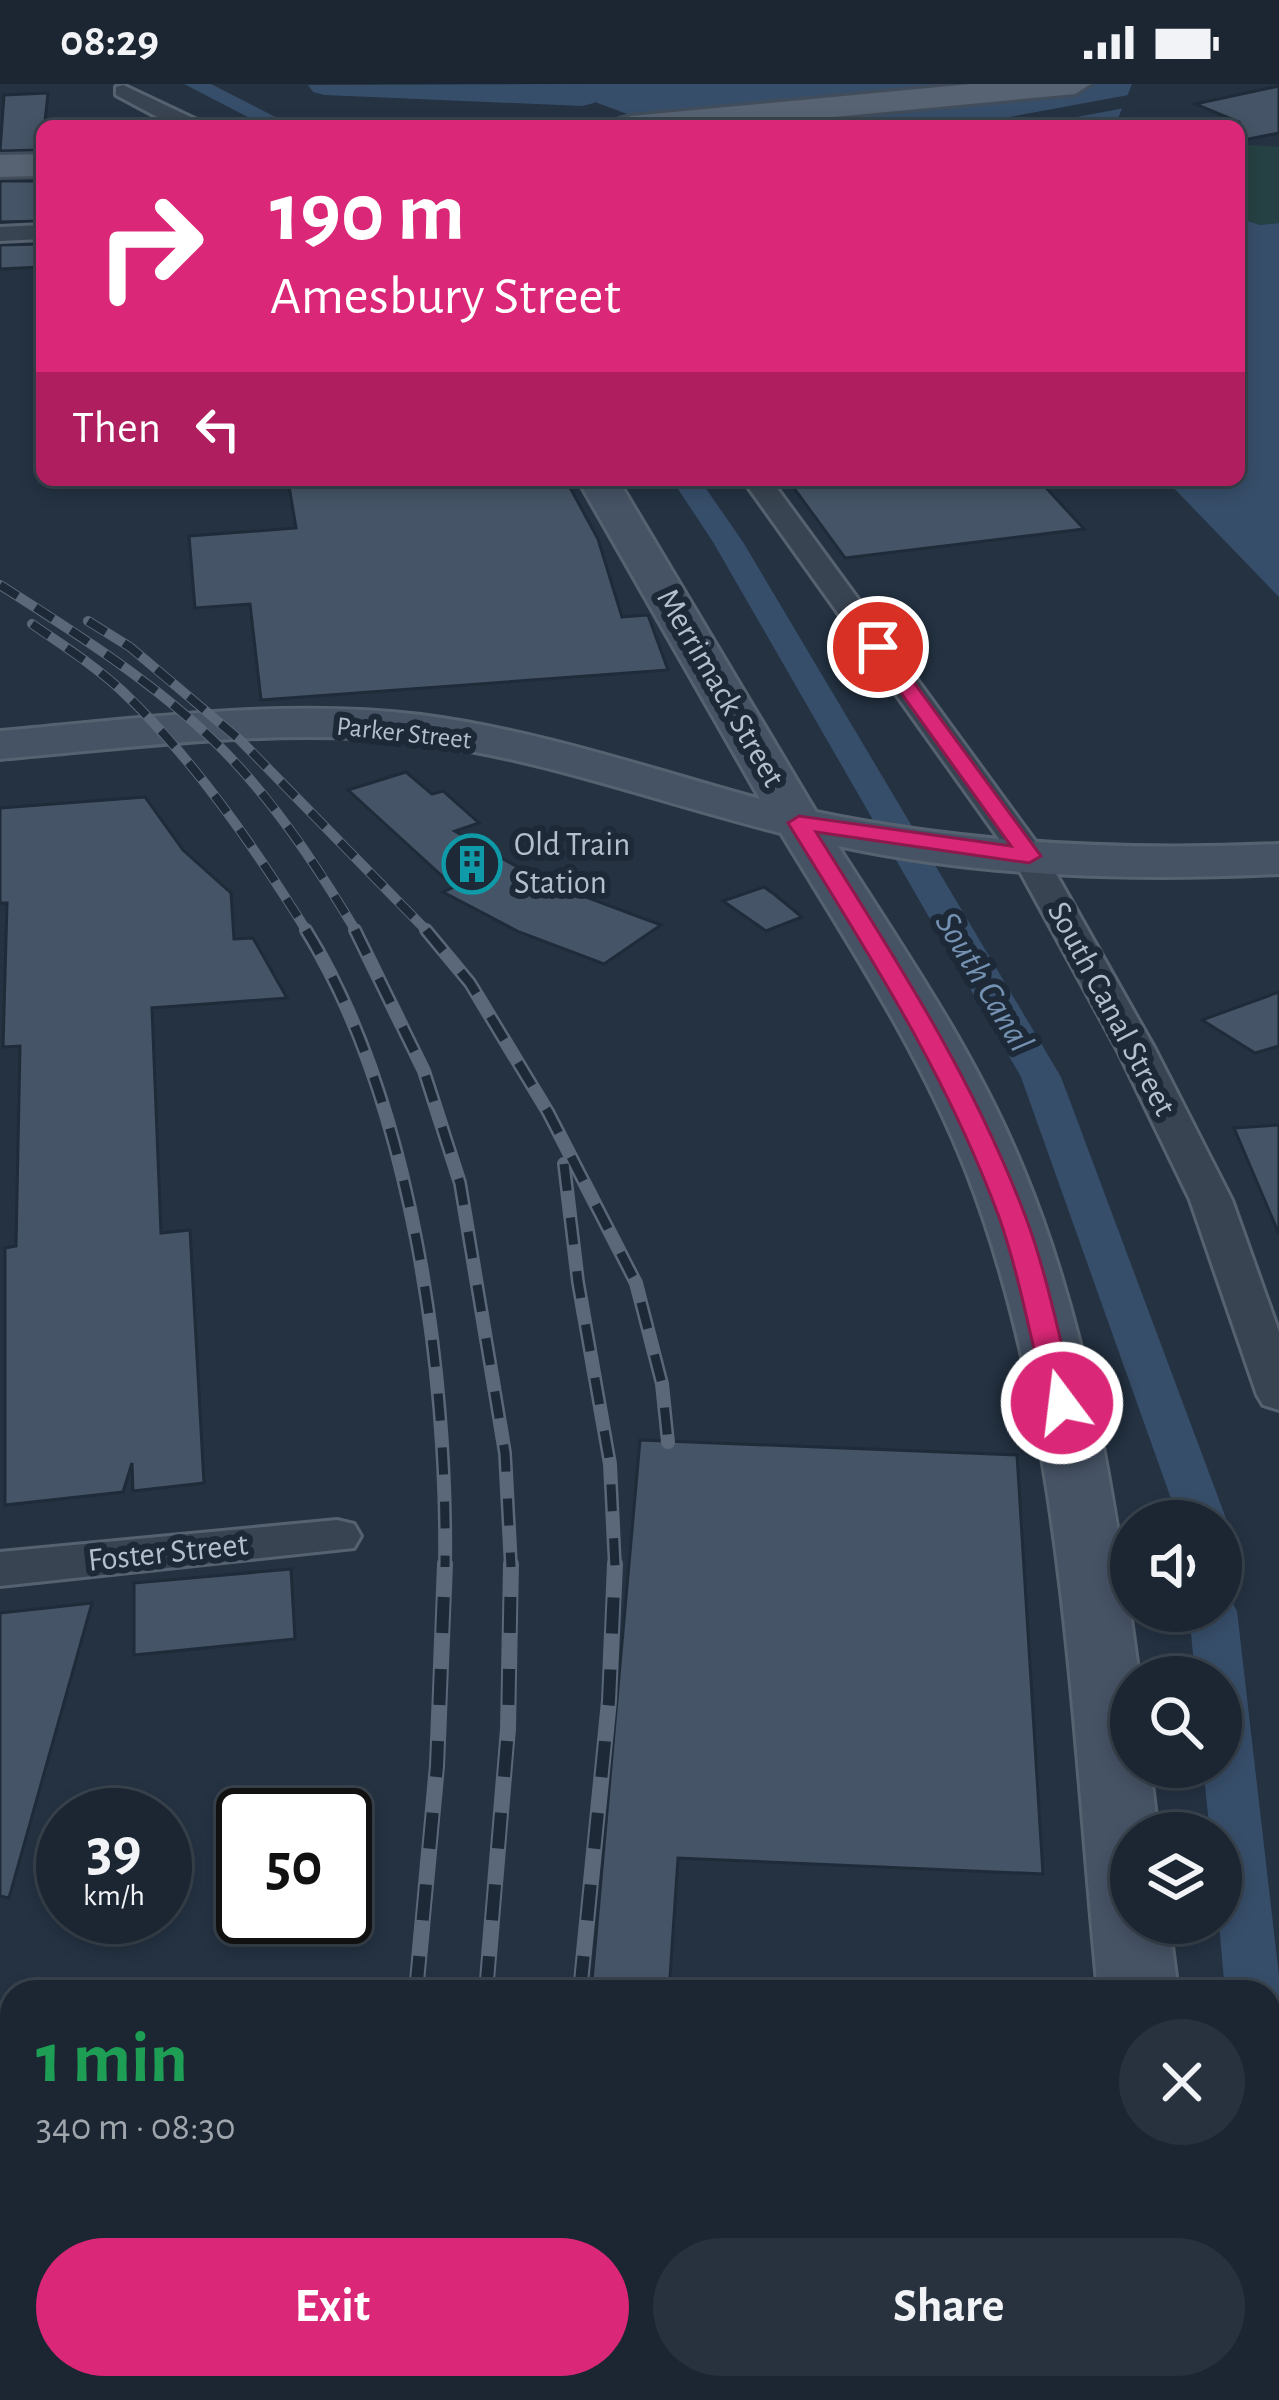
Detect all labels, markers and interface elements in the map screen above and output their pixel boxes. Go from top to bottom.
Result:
text: 08:29 [60,19,159,64]
icon: right [72,168,228,324]
text: 190 m [270,172,465,256]
text: Amesbury Street [270,270,621,324]
icon: left [185,396,251,462]
text: Then [72,406,161,451]
street label: Merrimack Street [650,583,790,793]
pin [827,596,929,698]
icon: arrive [845,614,911,680]
street label: Parker Street [335,712,473,754]
place label: Old Train Station [514,829,630,900]
building icon: Old Train Station [441,833,503,895]
street label: South Canal Street [1041,897,1181,1122]
water label: South Canal [928,906,1040,1058]
position arrow [999,1340,1125,1466]
map controls [1110,1500,1242,1944]
button: sound [1110,1500,1242,1632]
street label: Foster Street [86,1528,250,1578]
button: search [1110,1656,1242,1788]
speed limit sign: 50 [216,1788,372,1944]
button: layers [1110,1812,1242,1944]
text: 39 [87,1821,141,1881]
text: km/h [83,1881,145,1911]
button: close [1119,2019,1245,2145]
text: 1 min [36,2023,188,2095]
text: 340 m · 08:30 [36,2108,236,2147]
button: Exit [36,2238,629,2376]
button: Share [653,2238,1245,2376]

